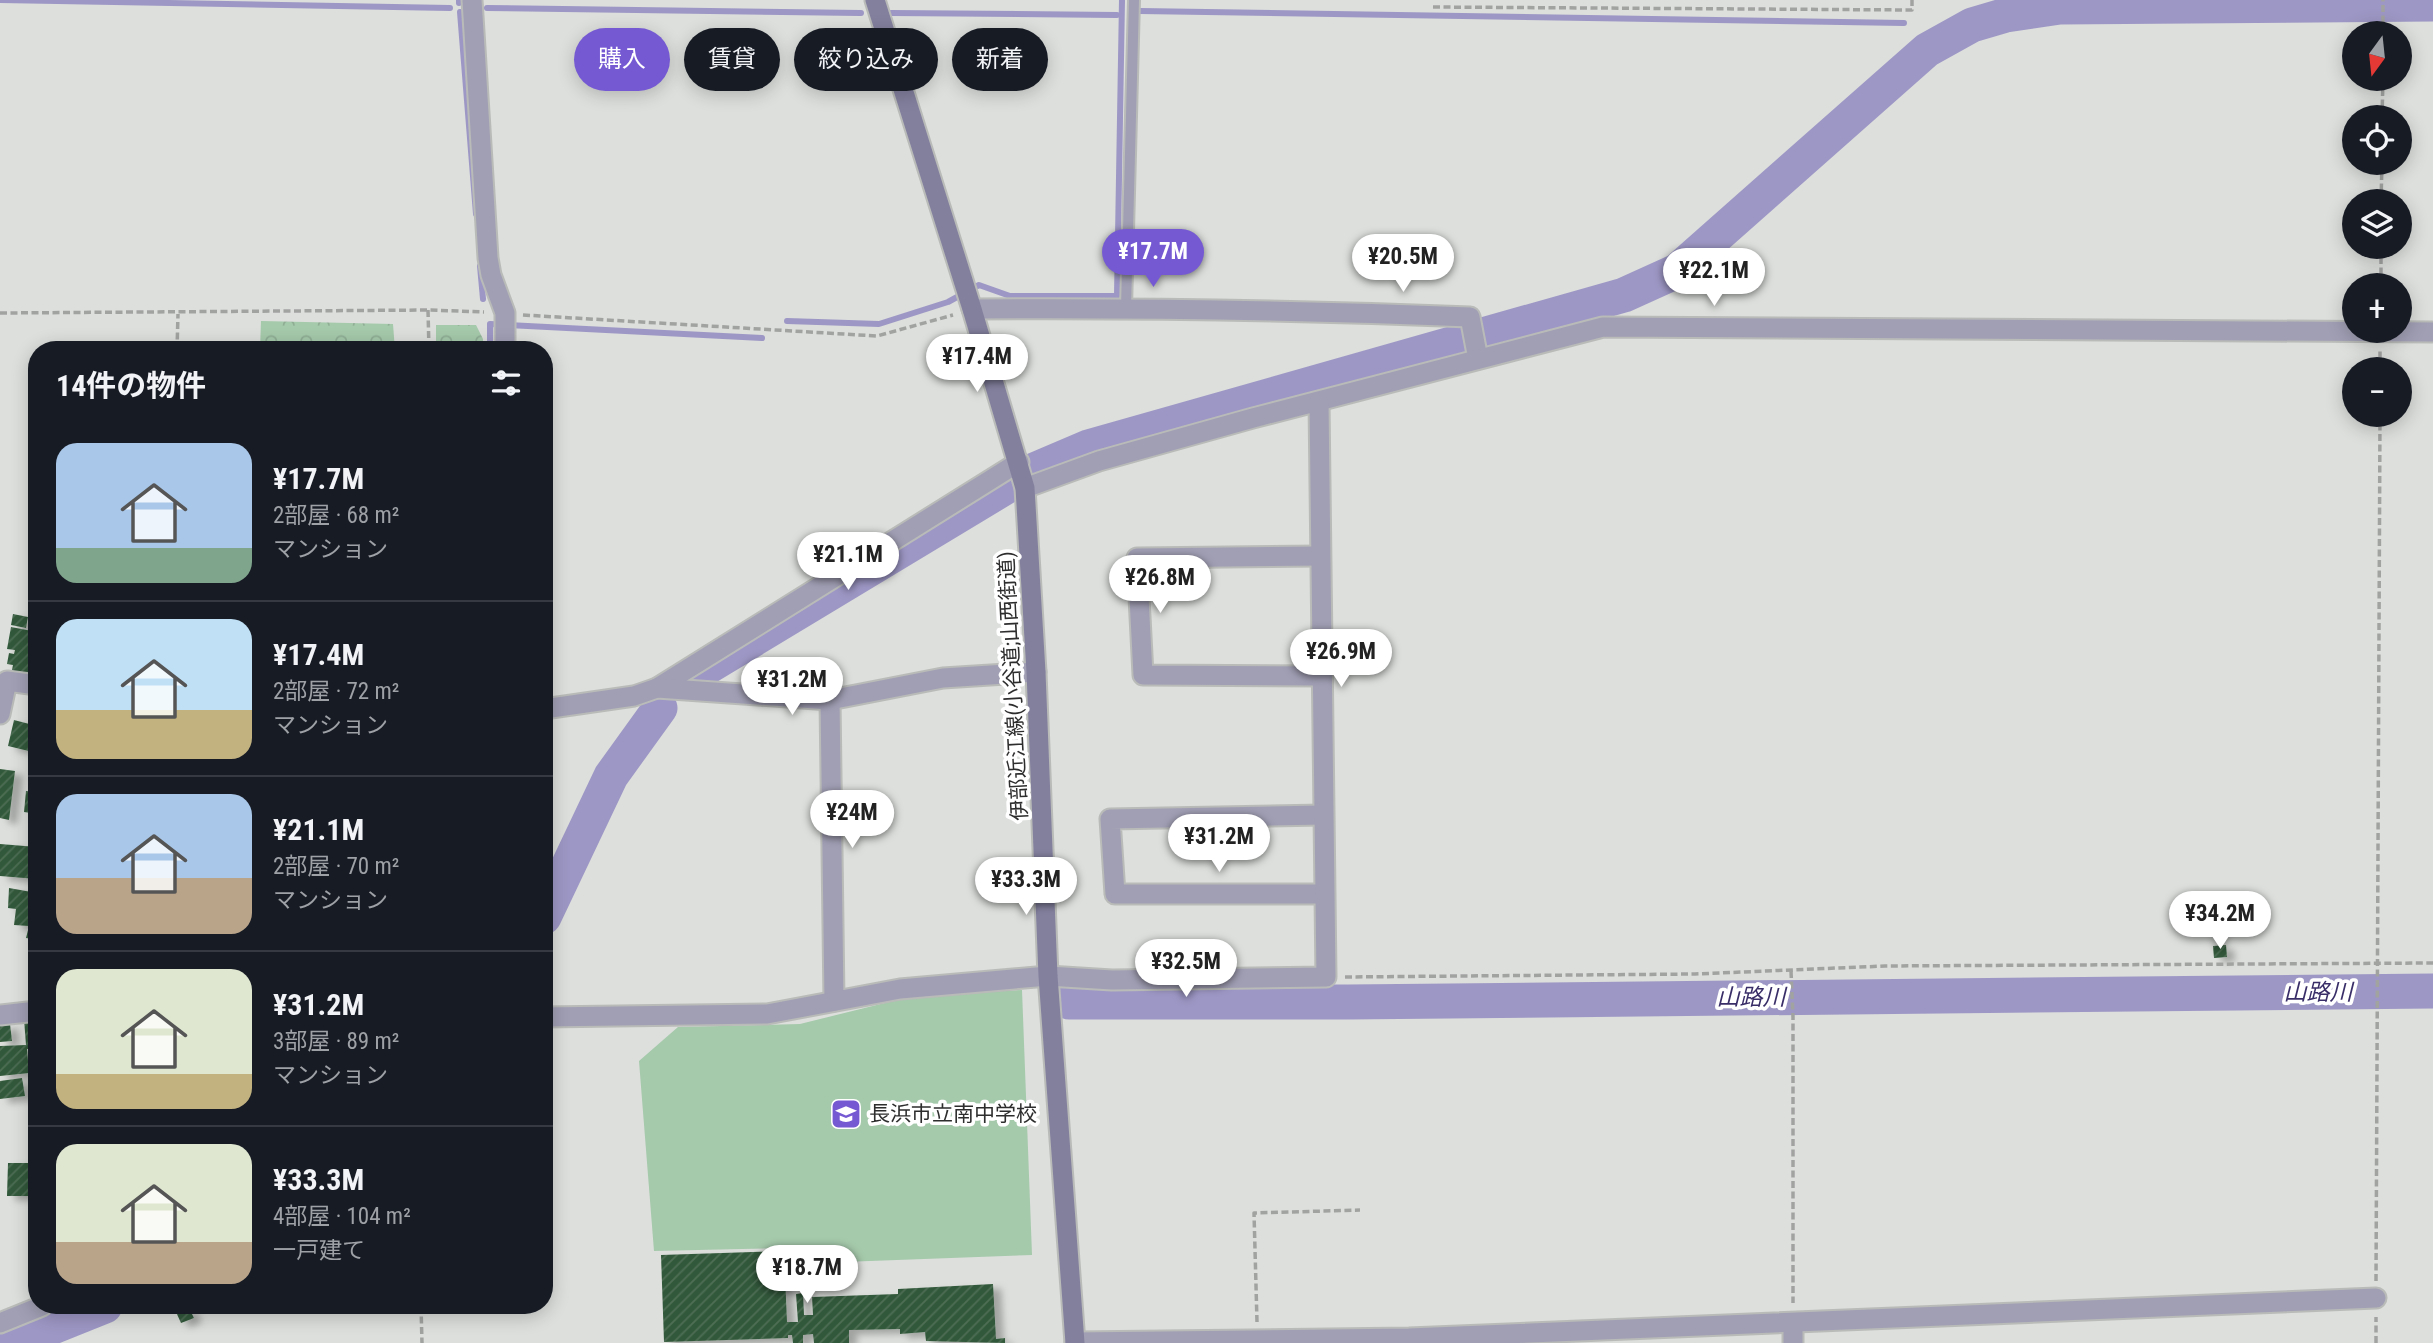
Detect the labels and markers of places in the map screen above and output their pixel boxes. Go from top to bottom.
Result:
pin: ¥17.7M [1096,230,1210,289]
pin: ¥20.5M [1346,234,1460,294]
pin: ¥22.1M [1657,248,1771,308]
pin: ¥17.4M [920,334,1034,394]
pin: ¥21.1M [791,532,905,592]
pin: ¥26.8M [1103,556,1217,615]
pin: ¥26.9M [1284,630,1398,689]
pin: ¥31.2M [735,658,849,717]
pin: ¥24M [811,790,893,850]
pin: ¥31.2M [1162,814,1276,874]
pin: ¥33.3M [969,858,1083,917]
pin: ¥34.2M [2163,892,2277,951]
pin: ¥32.5M [1129,940,1243,999]
school or university icon: 長浜市立南中学校 [829,1097,863,1131]
place label: 長浜市立南中学校 [869,1102,1037,1126]
pin: ¥18.7M [750,1246,864,1305]

